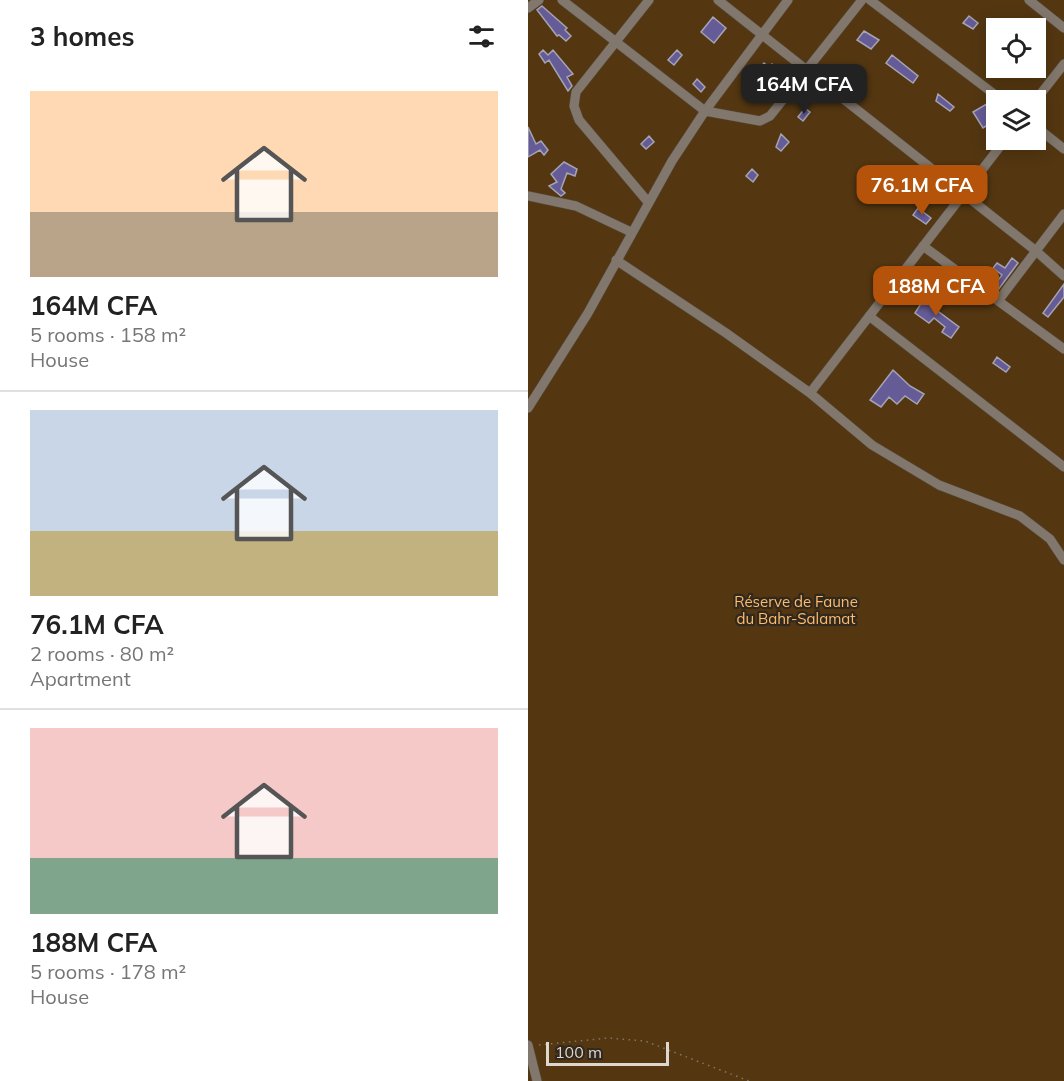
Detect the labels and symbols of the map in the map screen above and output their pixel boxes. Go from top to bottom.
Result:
pin: 164M CFA [742,64,866,115]
pin: 76.1M CFA [853,165,991,216]
pin: 188M CFA [874,266,998,317]
park label: Réserve de Faune du Bahr-Salamat [734,592,858,628]
scale bar [546,1039,669,1066]

